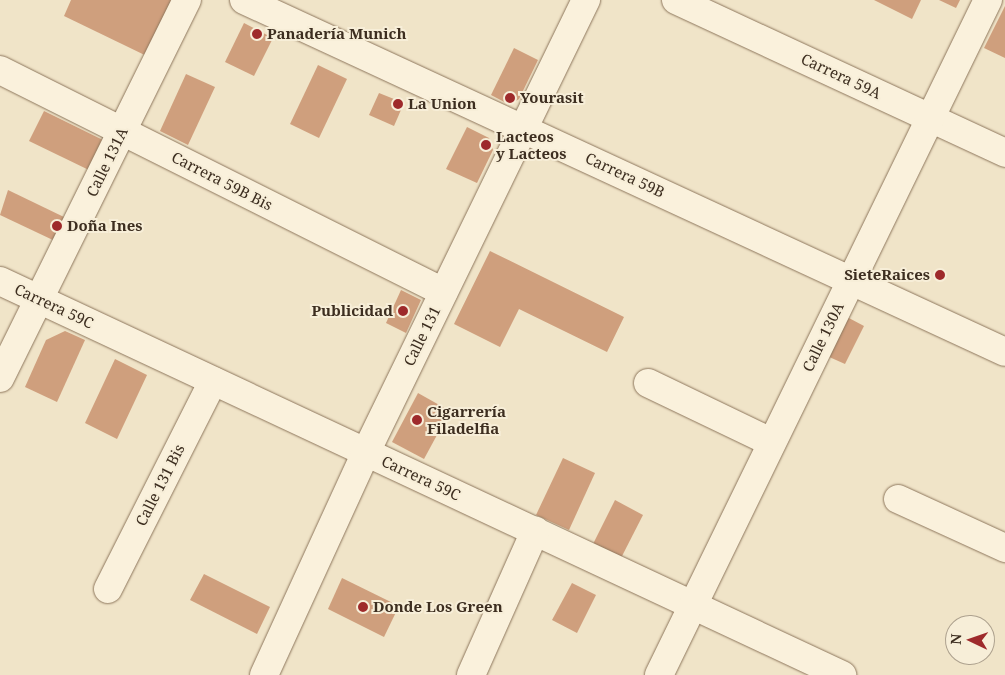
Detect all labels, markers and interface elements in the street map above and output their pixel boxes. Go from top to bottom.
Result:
place label: Panadería Munich [267,25,406,43]
marker: Panadería Munich [251,28,263,40]
street label: Carrera 59A [798,50,884,102]
place label: Yourasit [520,89,584,107]
marker: Yourasit [504,92,516,104]
place label: La Union [408,95,476,113]
marker: La Union [392,98,404,110]
street label: Calle 131A [83,125,131,199]
place label: Lacteos y Lacteos [496,127,566,162]
marker: Lacteos y Lacteos [480,139,492,151]
street label: Carrera 59B Bis [169,148,275,214]
street label: Carrera 59B [582,149,668,201]
place label: Doña Ines [67,217,142,235]
marker: Doña Ines [51,220,63,232]
place label: SieteRaices [844,266,930,284]
marker: SieteRaices [934,269,946,281]
street label: Carrera 59C [12,280,96,332]
street label: Calle 130A [799,300,847,374]
place label: Publicidad [311,302,393,320]
street label: Calle 131 [400,303,444,369]
marker: Publicidad [397,305,409,317]
place label: Cigarrería Filadelfia [427,402,506,437]
marker: Cigarrería Filadelfia [411,414,423,426]
street label: Calle 131 Bis [132,441,188,529]
street label: Carrera 59C [379,452,463,504]
place label: Donde Los Green [373,598,503,616]
marker: Donde Los Green [357,601,369,613]
north arrow [945,615,995,665]
text: N [946,633,965,645]

